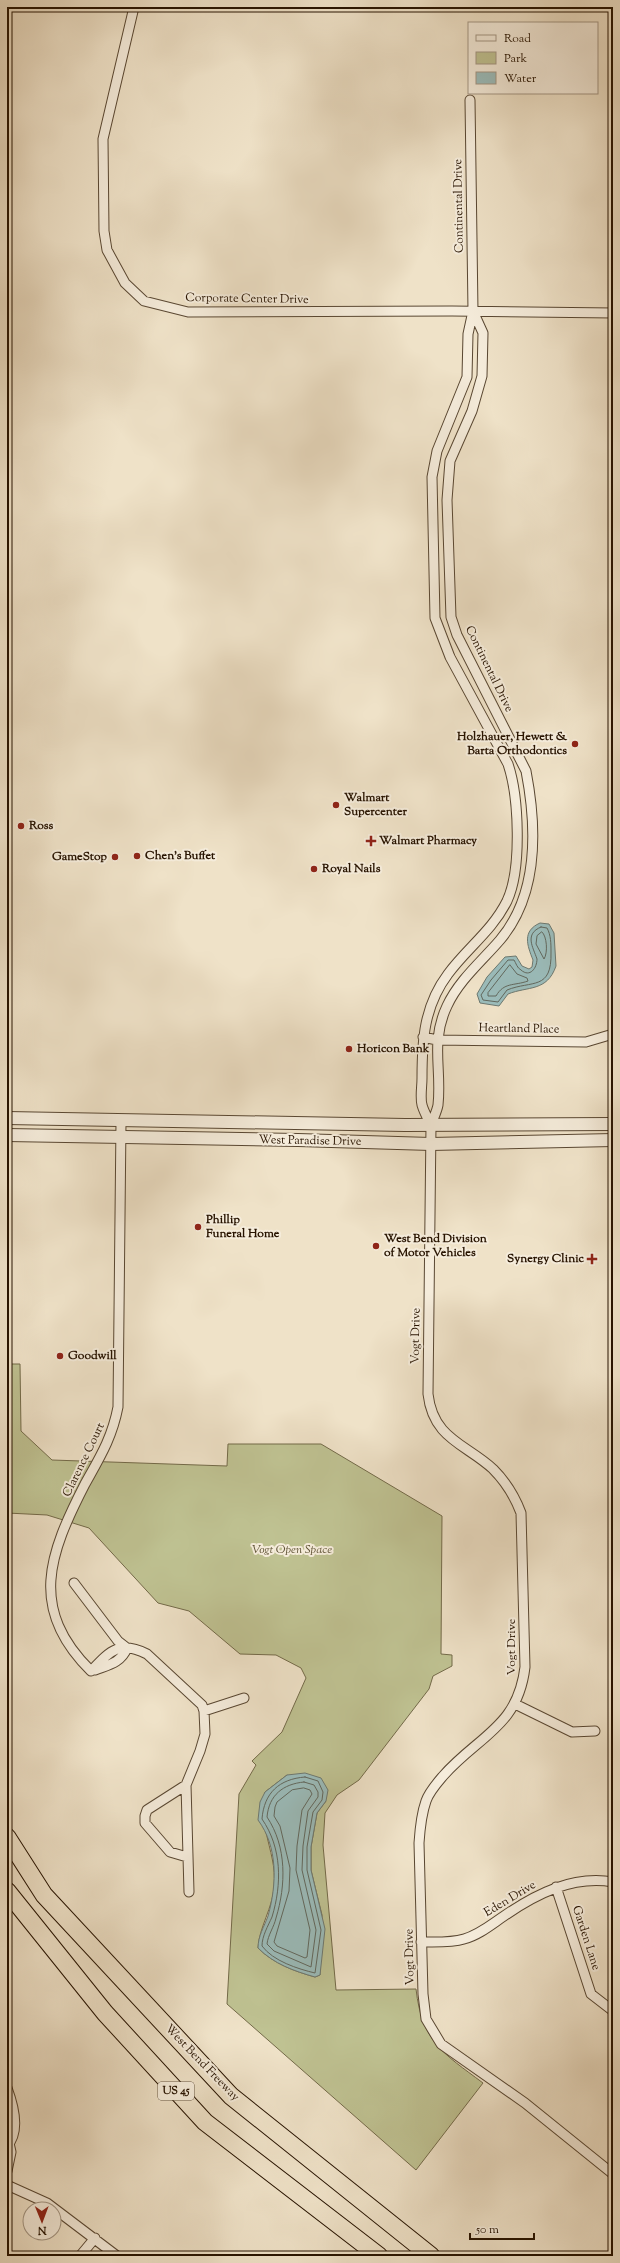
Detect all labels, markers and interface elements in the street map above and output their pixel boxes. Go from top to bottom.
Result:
legend [468,22,598,94]
text: Road [504,30,531,48]
text: Park [504,50,527,68]
text: Water [504,70,537,88]
street label: Continental Drive [449,158,469,253]
street label: Corporate Center Drive [185,289,309,309]
street label: Continental Drive [460,623,518,716]
place label: Holzhauer, Hewett & Barta Orthodontics [456,728,568,760]
marker: Holzhauer, Hewett & Barta Orthodontics [570,739,580,749]
place label: Walmart Supercenter [343,789,408,821]
marker: Walmart Supercenter [331,800,341,810]
place label: Ross [28,817,54,835]
marker: Ross [16,821,26,831]
place label: Walmart Pharmacy [378,832,477,850]
marker: Walmart Pharmacy [366,836,376,846]
place label: Chen's Buffet [145,847,216,865]
place label: GameStop [52,848,107,866]
marker: Chen's Buffet [132,851,142,861]
marker: GameStop [110,852,120,862]
place label: Royal Nails [321,860,381,878]
marker: Royal Nails [309,864,319,874]
street label: Heartland Place [478,1019,560,1039]
place label: Horicon Bank [356,1040,430,1058]
marker: Horicon Bank [344,1044,354,1054]
street label: West Paradise Drive [258,1131,362,1151]
place label: Phillip Funeral Home [205,1211,280,1243]
marker: Phillip Funeral Home [193,1222,203,1232]
place label: West Bend Division of Motor Vehicles [383,1230,488,1262]
marker: West Bend Division of Motor Vehicles [371,1241,381,1251]
place label: Synergy Clinic [507,1250,585,1268]
marker: Synergy Clinic [587,1254,597,1264]
street label: Vogt Drive [407,1307,425,1364]
place label: Goodwill [68,1347,117,1365]
marker: Goodwill [55,1351,65,1361]
street label: Clarence Court [58,1420,110,1500]
park label: Vogt Open Space [252,1541,332,1559]
street label: Vogt Drive [503,1618,521,1675]
street label: Eden Drive [480,1876,540,1922]
street label: Garden Lane [567,1903,605,1973]
street label: Vogt Drive [401,1928,419,1985]
street label: West Bend Freeway [160,2020,244,2106]
road number: US 45 [158,2082,194,2100]
north arrow [22,2201,62,2241]
scale bar [470,2215,534,2241]
text: 50 m [475,2221,499,2239]
text: N [37,2222,48,2238]

